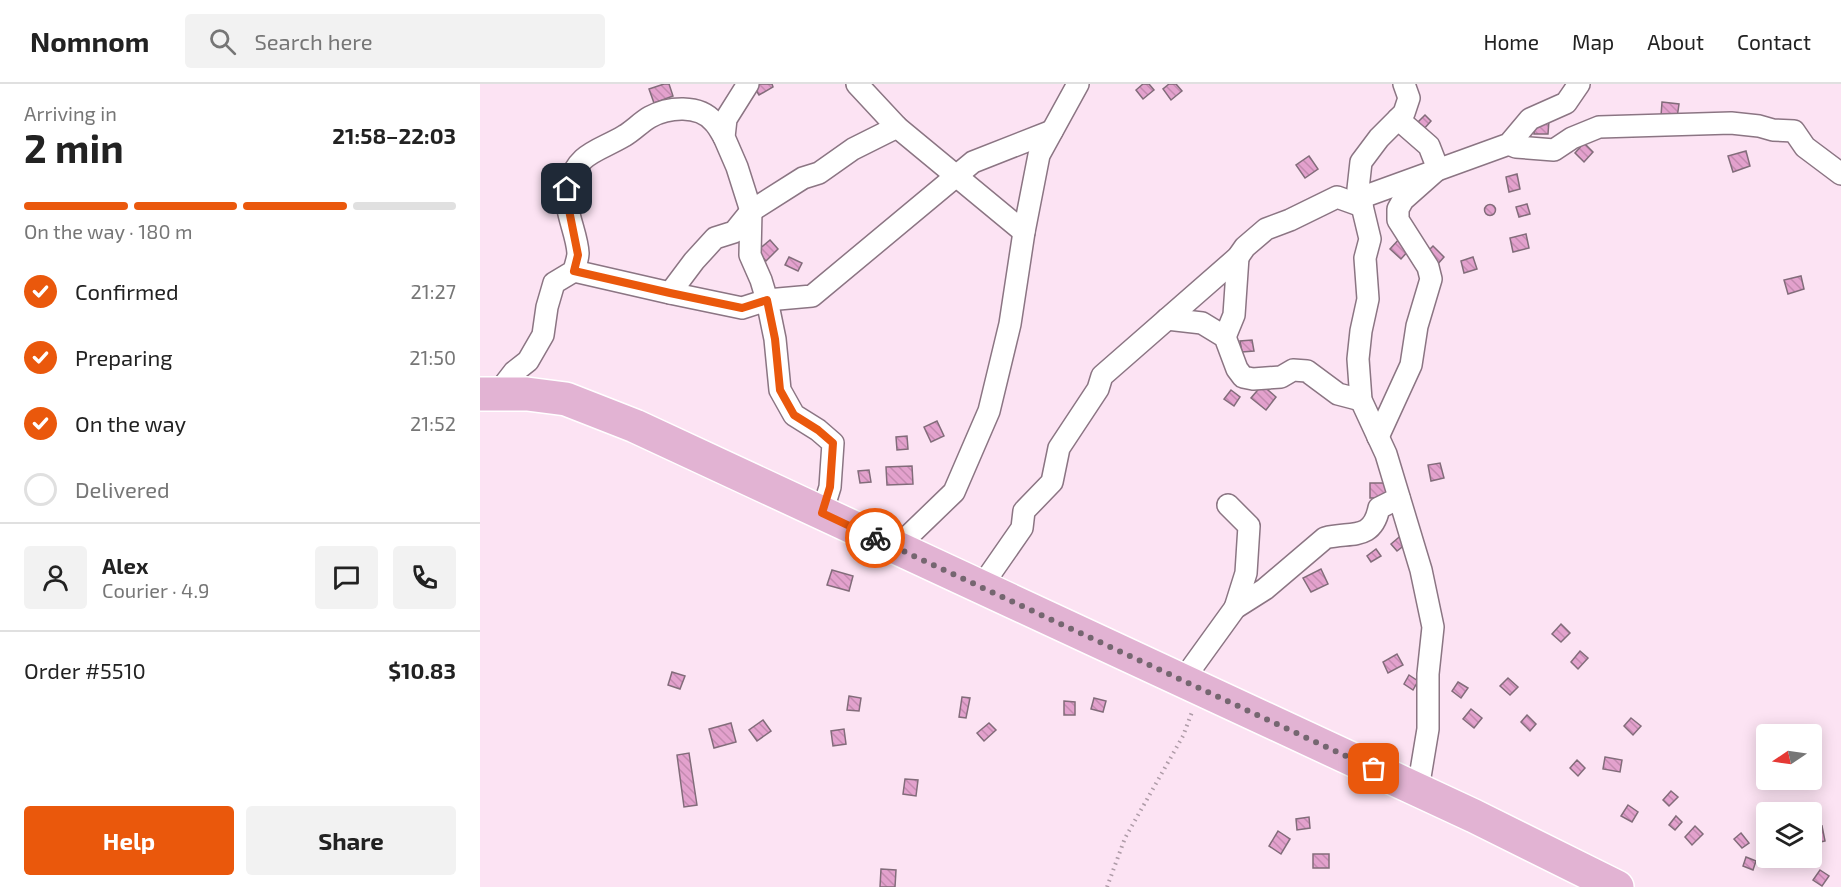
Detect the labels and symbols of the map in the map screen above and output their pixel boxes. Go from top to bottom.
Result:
pin [541,163,592,214]
courier [845,508,905,568]
north arrow [1756,724,1822,790]
pin [1348,743,1399,794]

